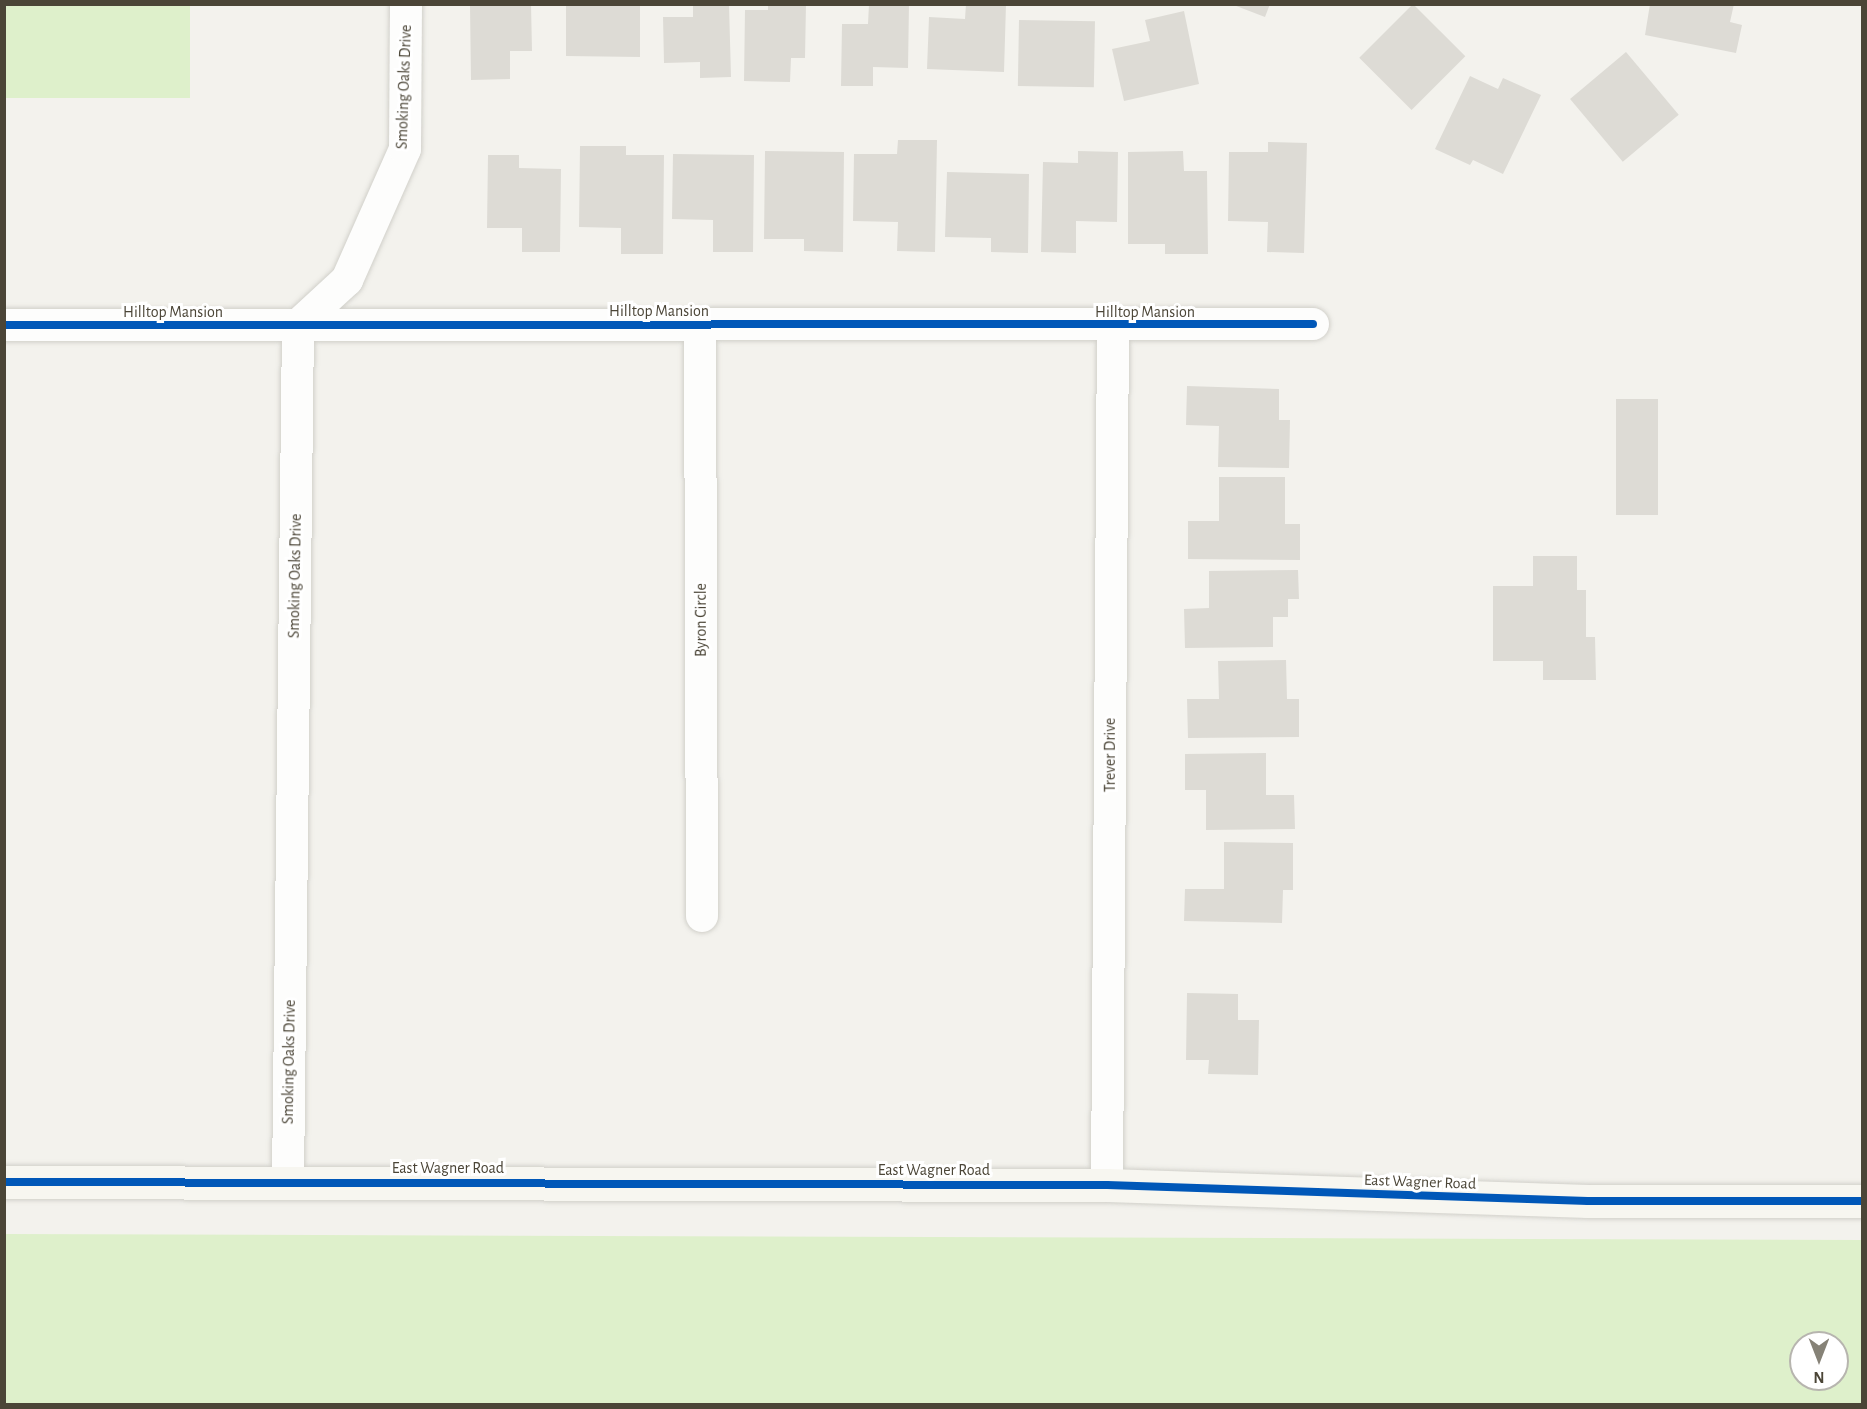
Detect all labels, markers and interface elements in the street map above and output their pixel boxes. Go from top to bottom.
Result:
street label: Smoking Oaks Drive [392,24,416,150]
street label: Hilltop Mansion [609,301,709,321]
street label: Hilltop Mansion [123,302,223,322]
street label: Hilltop Mansion [1095,302,1195,322]
street label: Smoking Oaks Drive [284,514,306,638]
street label: Byron Circle [691,583,711,657]
street label: Trever Drive [1100,718,1120,792]
street label: Smoking Oaks Drive [278,1000,300,1124]
street label: East Wagner Road [392,1158,504,1178]
street label: East Wagner Road [878,1160,990,1180]
street label: East Wagner Road [1364,1170,1476,1194]
north arrow [1789,1331,1849,1391]
text: N [1813,1369,1825,1385]

